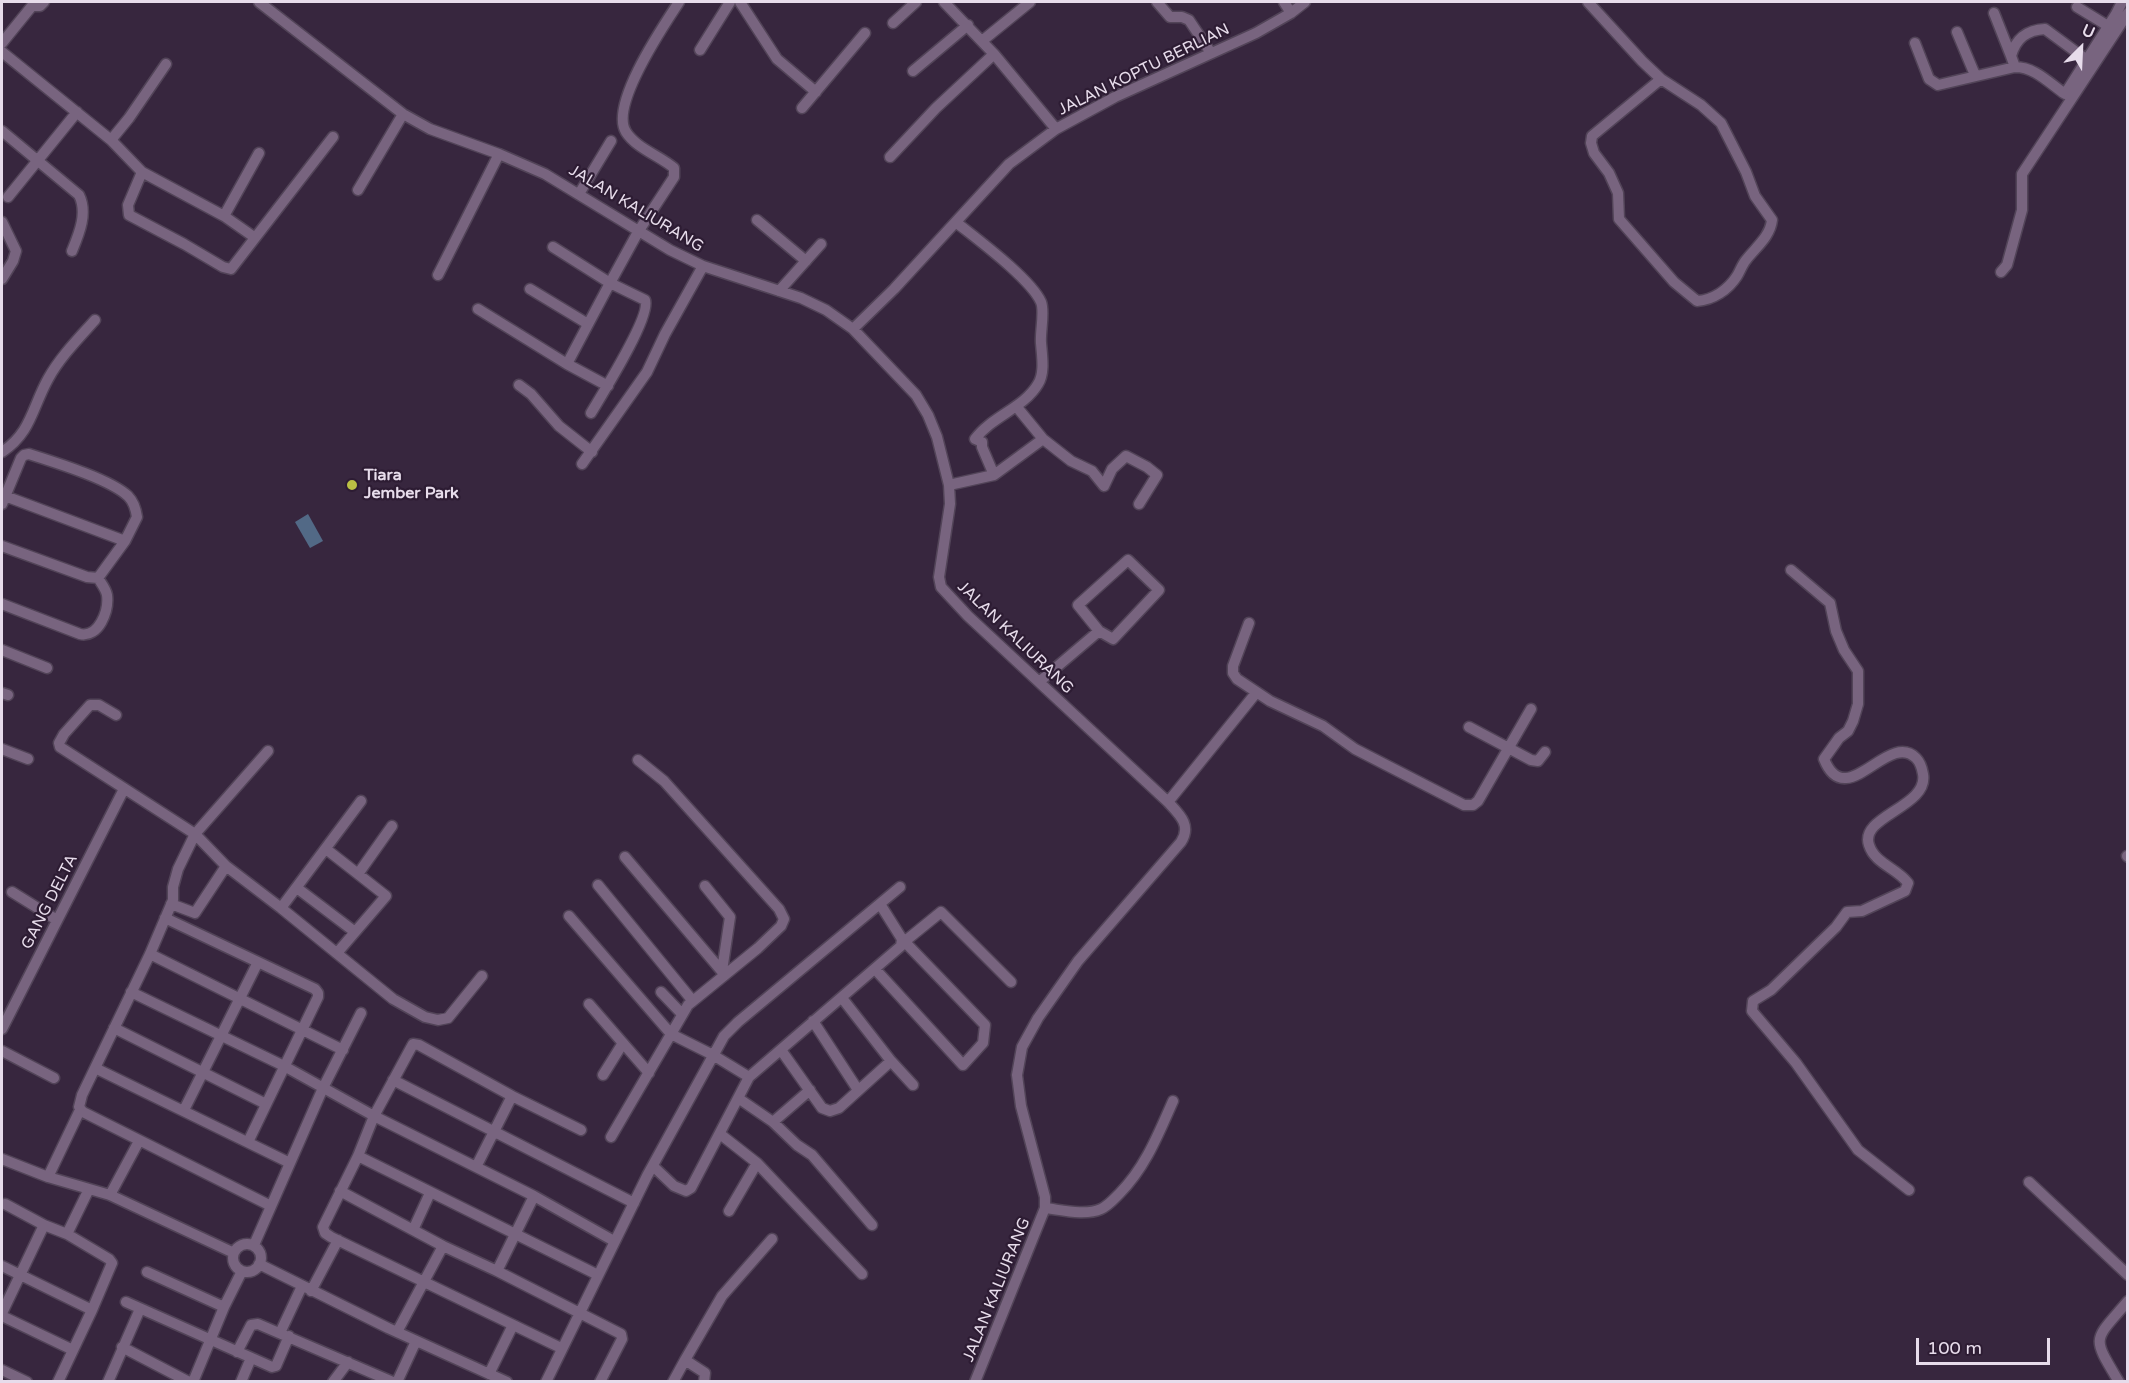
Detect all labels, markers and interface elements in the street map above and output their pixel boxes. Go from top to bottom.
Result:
north arrow [2051,18,2111,78]
street label: JALAN KOPTU BERLIAN [1055,20,1233,120]
text: U [2079,20,2098,43]
street label: JALAN KALIURANG [565,161,707,257]
place label: Tiara Jember Park [364,466,459,504]
marker: Tiara Jember Park [345,478,359,492]
street label: JALAN KALIURANG [953,578,1077,698]
street label: GANG DELTA [18,851,82,953]
street label: JALAN KALIURANG [959,1215,1035,1365]
scale bar [1919,1326,2052,1364]
text: 100 m [1927,1337,1982,1359]

